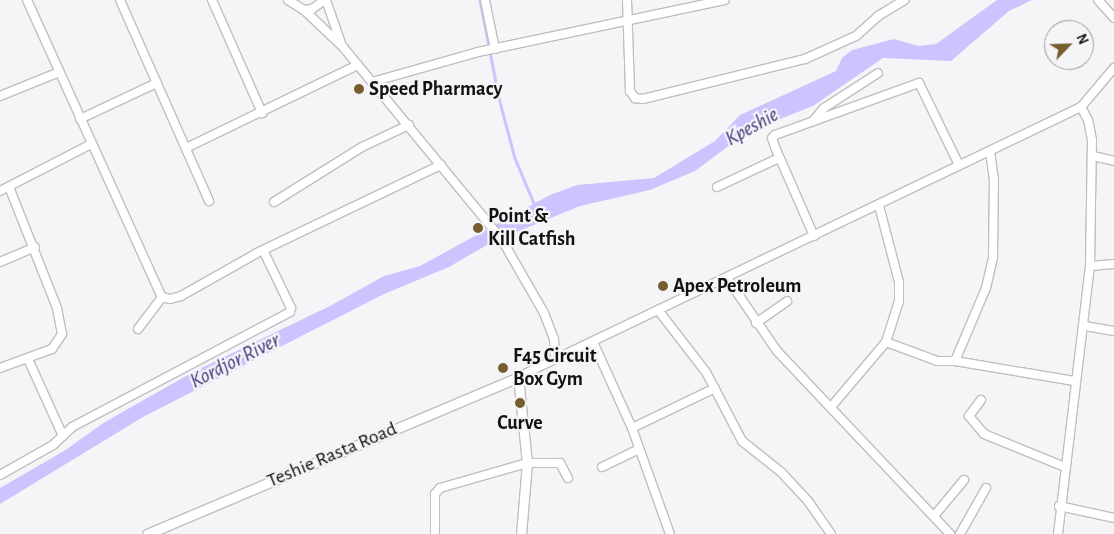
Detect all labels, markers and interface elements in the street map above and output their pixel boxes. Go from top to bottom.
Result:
north arrow [1044,20,1094,70]
text: N [1073,32,1090,47]
place label: Speed Pharmacy [369,77,502,101]
marker: Speed Pharmacy [353,83,365,95]
water label: Kpeshie [721,102,783,152]
place label: Point & Kill Catfish [488,205,575,252]
marker: Point & Kill Catfish [472,222,484,234]
place label: Apex Petroleum [673,274,801,298]
marker: Apex Petroleum [657,280,669,292]
water label: Kordjor River [186,328,284,394]
place label: F45 Circuit Box Gym [513,344,596,391]
marker: F45 Circuit Box Gym [497,362,509,374]
marker: Curve [514,397,526,409]
place label: Curve [497,411,543,435]
street label: Teshie Rasta Road [263,417,401,493]

